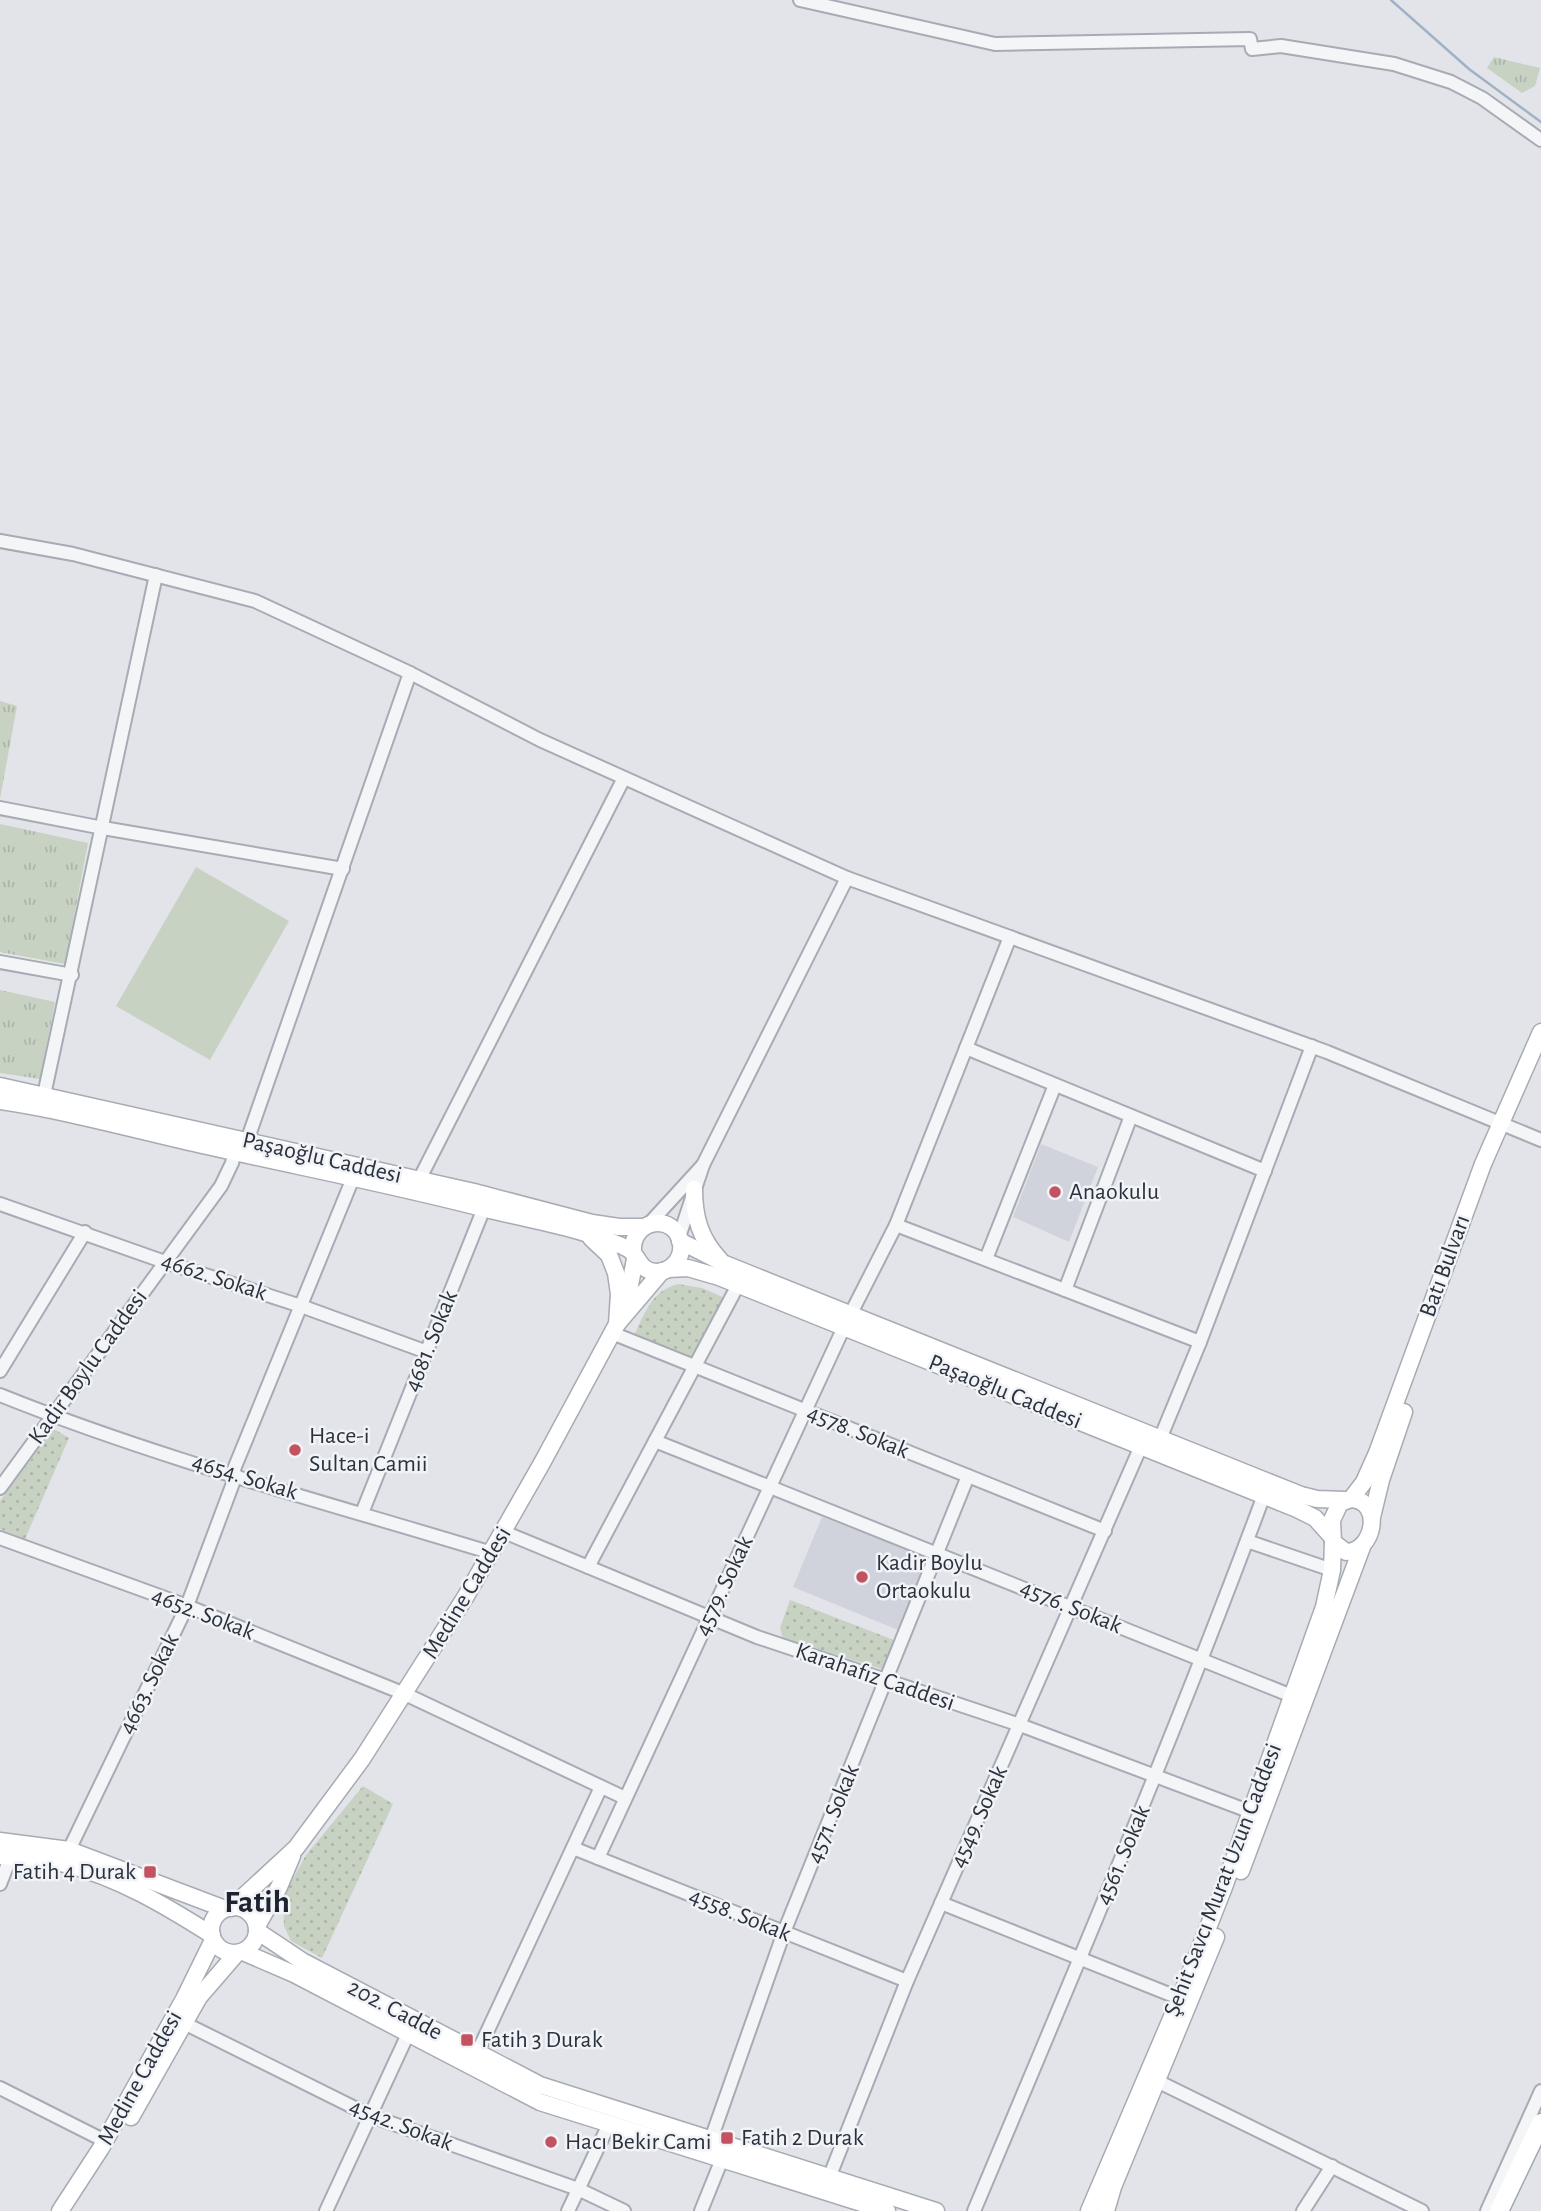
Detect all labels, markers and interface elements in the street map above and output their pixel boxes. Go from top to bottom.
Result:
street label: Paşaoğlu Caddesi [240,1128,404,1188]
place label: Anaokulu [1069,1180,1159,1204]
marker: Anaokulu [1047,1184,1063,1200]
street label: Batı Bulvarı [1415,1212,1475,1320]
street label: 4662. Sokak [158,1249,270,1305]
street label: Kadir Boylu Caddesi [24,1285,152,1449]
street label: 4681. Sokak [400,1287,462,1395]
street label: Paşaoğlu Caddesi [925,1350,1085,1434]
street label: 4578. Sokak [804,1401,912,1463]
place label: Hace-i Sultan Camii [309,1424,428,1476]
marker: Hace-i Sultan Camii [287,1442,303,1458]
street label: 4654. Sokak [189,1450,301,1504]
street label: Medine Caddesi [418,1523,516,1663]
street label: 4579. Sokak [690,1532,758,1640]
place label: Kadir Boylu Ortaokulu [876,1551,982,1603]
marker: Kadir Boylu Ortaokulu [854,1569,870,1585]
street label: 4576. Sokak [1017,1576,1125,1638]
street label: 4652. Sokak [148,1583,258,1645]
street label: 4663. Sokak [114,1630,184,1738]
street label: Karahafız Caddesi [792,1639,958,1715]
street label: Şehit Savcı Murat Uzun Caddesi [1160,1740,1286,2020]
street label: 4571. Sokak [802,1761,864,1867]
street label: 4549. Sokak [946,1762,1012,1872]
street label: 4561. Sokak [1091,1802,1155,1908]
place label: Fatih 4 Durak [13,1860,136,1884]
marker: Fatih 4 Durak [142,1864,158,1880]
street label: 4558. Sokak [686,1884,794,1946]
district label: Fatih [224,1886,290,1918]
street label: 202. Cadde [344,1975,446,2045]
street label: Medine Caddesi [93,2007,187,2149]
place label: Fatih 3 Durak [481,2028,603,2052]
marker: Fatih 3 Durak [459,2032,475,2048]
street label: 4542. Sokak [346,2094,456,2156]
place label: Fatih 2 Durak [741,2126,864,2150]
place label: Hacı Bekir Cami [565,2130,712,2154]
marker: Fatih 2 Durak [719,2130,735,2146]
marker: Hacı Bekir Cami [543,2134,559,2150]

